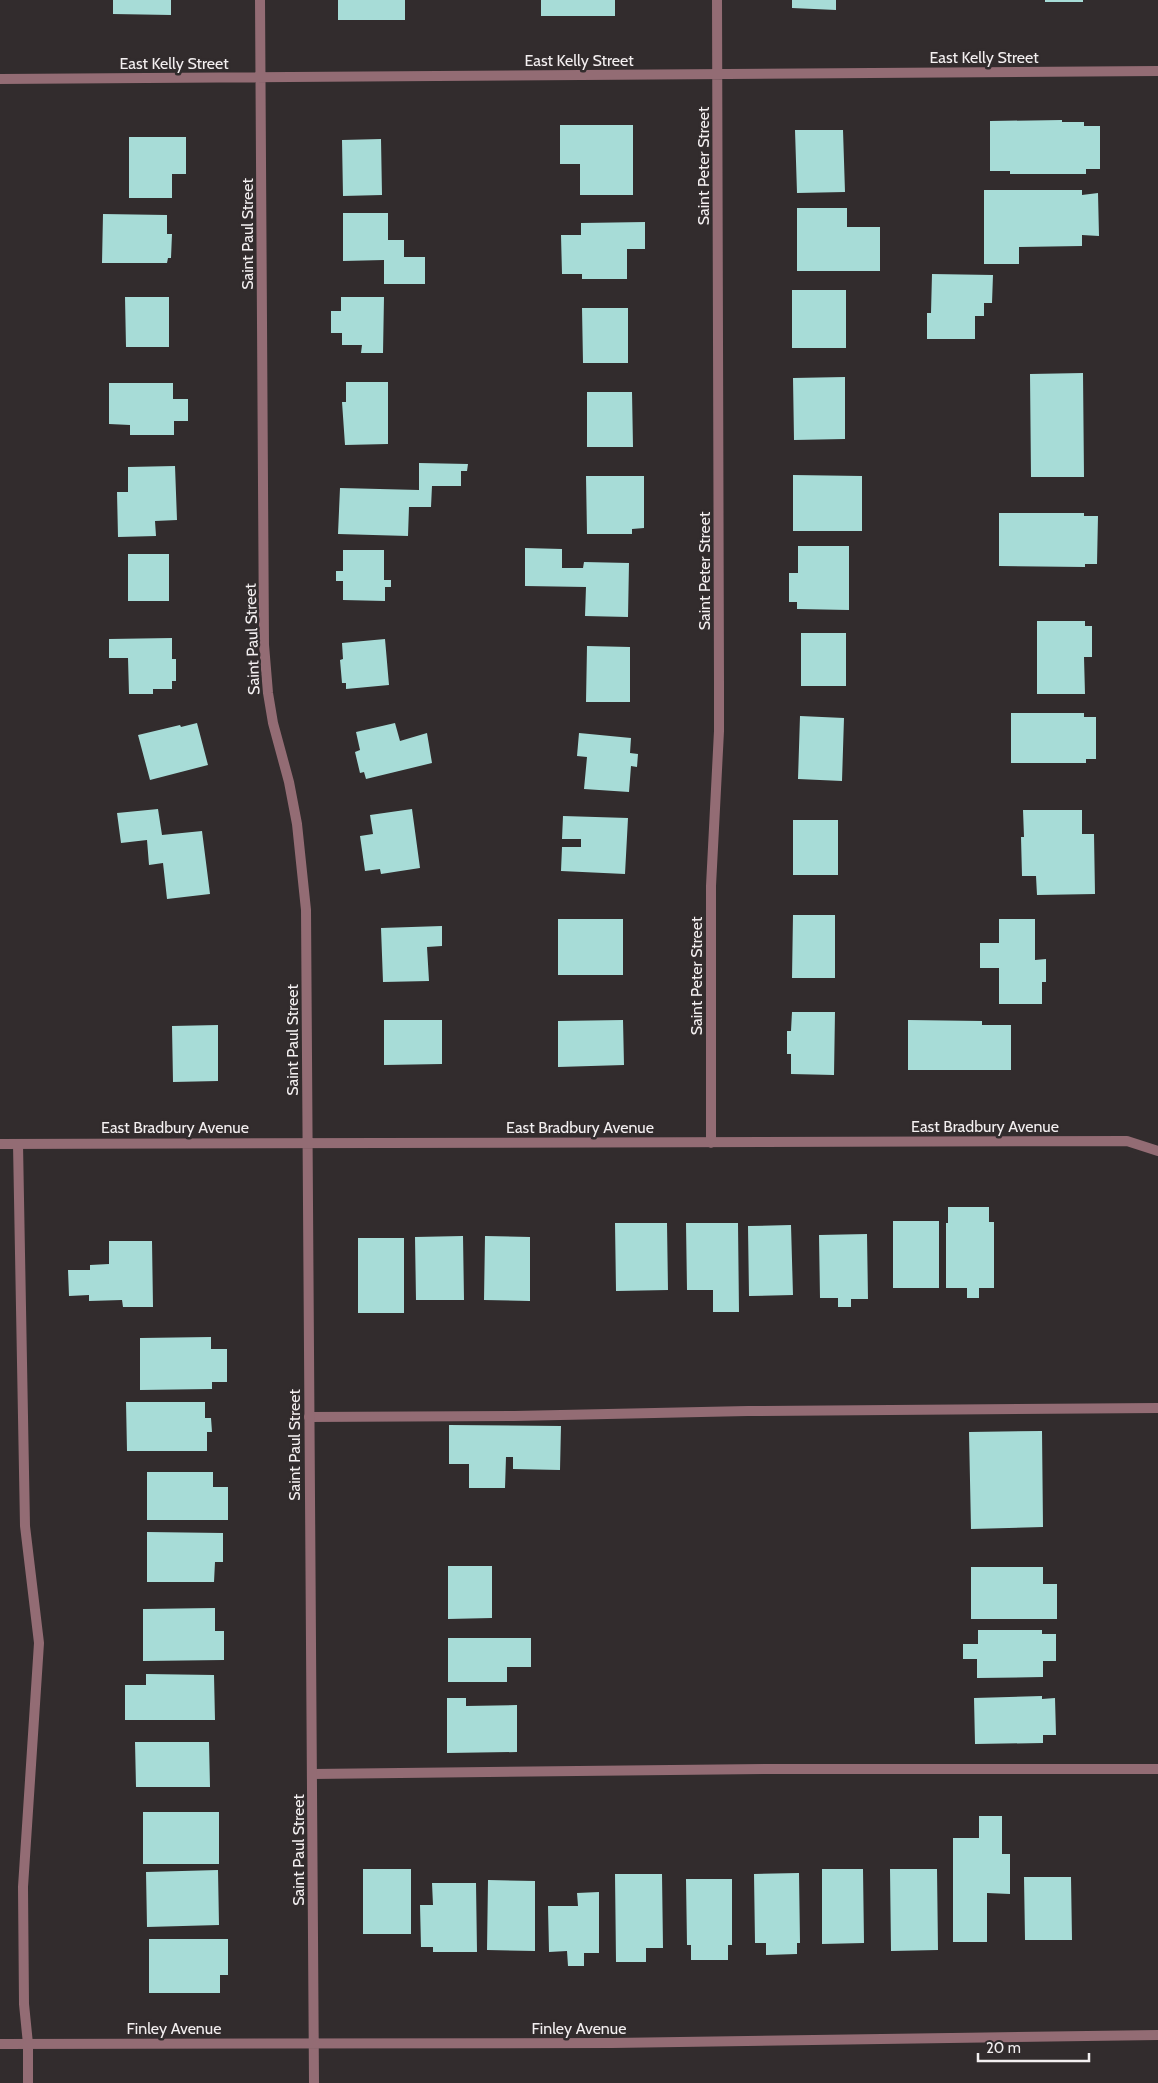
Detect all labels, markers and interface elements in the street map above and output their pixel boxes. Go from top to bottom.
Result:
street label: East Kelly Street [929,48,1039,67]
street label: East Kelly Street [524,51,634,70]
street label: East Kelly Street [119,54,229,73]
street label: Saint Peter Street [694,106,713,225]
street label: Saint Paul Street [238,178,257,290]
street label: Saint Peter Street [695,511,714,630]
street label: Saint Paul Street [241,582,263,695]
street label: Saint Peter Street [687,916,706,1035]
street label: Saint Paul Street [283,984,302,1096]
street label: East Bradbury Avenue [911,1117,1059,1136]
street label: East Bradbury Avenue [101,1118,249,1137]
street label: East Bradbury Avenue [506,1118,654,1137]
street label: Saint Paul Street [285,1389,304,1501]
street label: Saint Paul Street [289,1794,308,1906]
street label: Finley Avenue [127,2019,221,2038]
street label: Finley Avenue [532,2019,626,2038]
scale bar [978,2030,1089,2062]
text: 20 m [986,2039,1021,2057]

